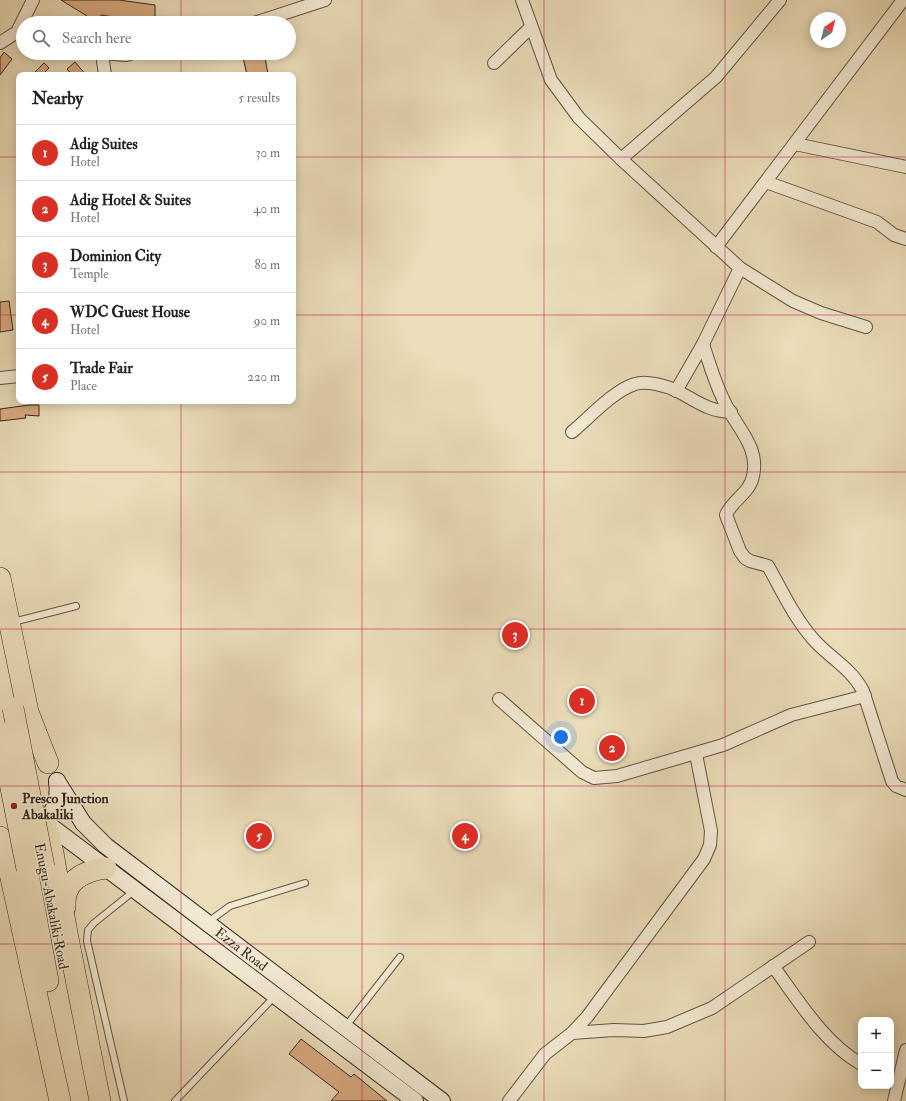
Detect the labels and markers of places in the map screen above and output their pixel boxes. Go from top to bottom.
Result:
pin: 3 [502,620,528,650]
pin: 1 [569,686,595,716]
pin: 2 [599,733,625,763]
place label: Presco Junction Abakaliki [21,790,110,823]
marker: Presco Junction Abakaliki [9,801,19,811]
pin: 5 [246,821,272,851]
pin: 4 [452,821,478,851]

